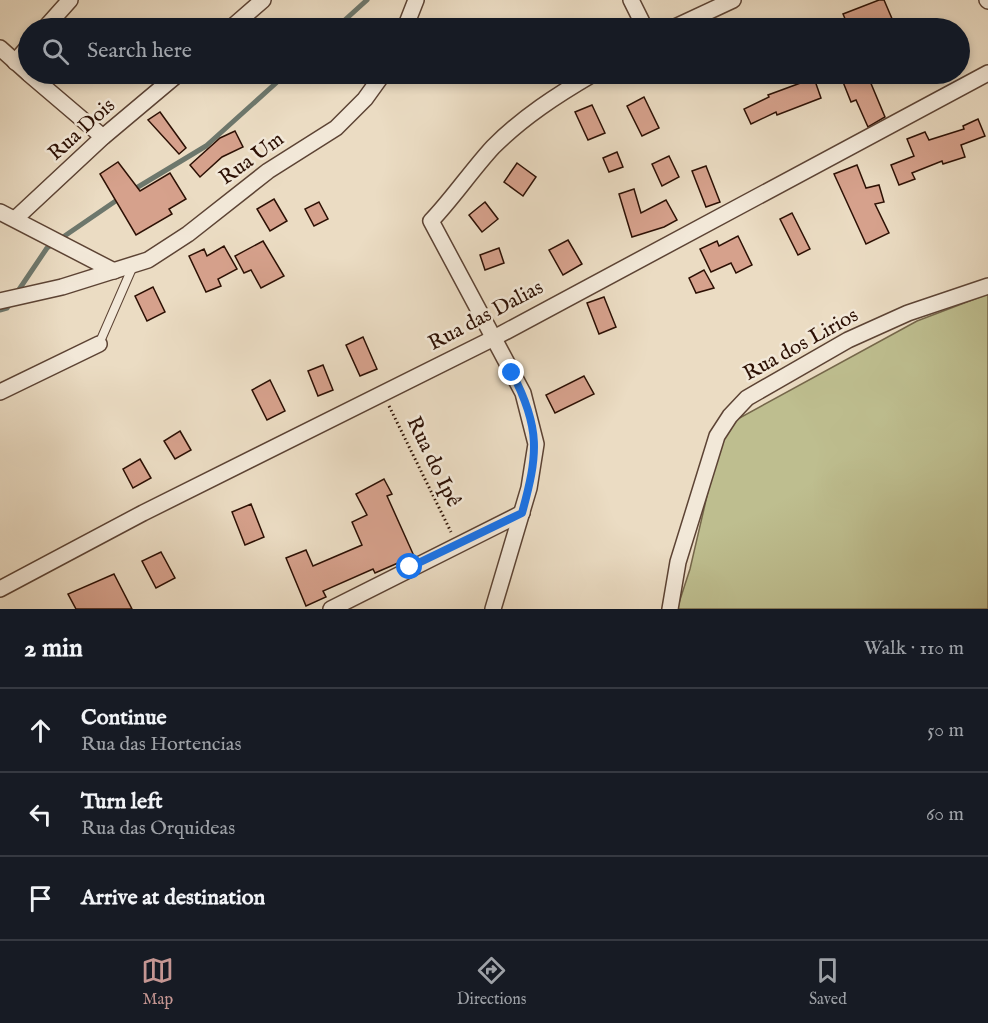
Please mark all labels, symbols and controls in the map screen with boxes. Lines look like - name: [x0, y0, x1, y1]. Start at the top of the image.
- search box: [18, 18, 970, 84]
- icon: search: [39, 35, 72, 68]
- text: Search here: [87, 37, 192, 65]
- street label: Rua Dois: [43, 93, 121, 167]
- street label: Rua Um: [214, 126, 290, 192]
- street label: Rua das Dalias: [424, 274, 548, 358]
- street label: Rua dos Lirios: [739, 302, 863, 388]
- route end: [498, 359, 524, 385]
- street label: Rua do Ipê: [400, 412, 467, 512]
- route start: [396, 553, 422, 579]
- text: 2 min: [24, 632, 83, 665]
- text: Walk · 110 m: [864, 636, 964, 661]
- text: Continue: [81, 704, 167, 732]
- icon: ahead: [24, 714, 57, 747]
- text: 50 m: [927, 718, 964, 743]
- text: Rua das Hortencias: [81, 732, 241, 757]
- text: Turn left: [81, 788, 163, 816]
- icon: left: [24, 798, 57, 831]
- text: 60 m: [926, 802, 964, 827]
- text: Rua das Orquideas: [81, 816, 235, 841]
- icon: arrive: [24, 882, 57, 915]
- text: Arrive at destination: [81, 884, 265, 912]
- tab: Map: [141, 954, 174, 1010]
- tab: Directions: [457, 954, 526, 1010]
- tab: Saved: [809, 954, 847, 1010]

